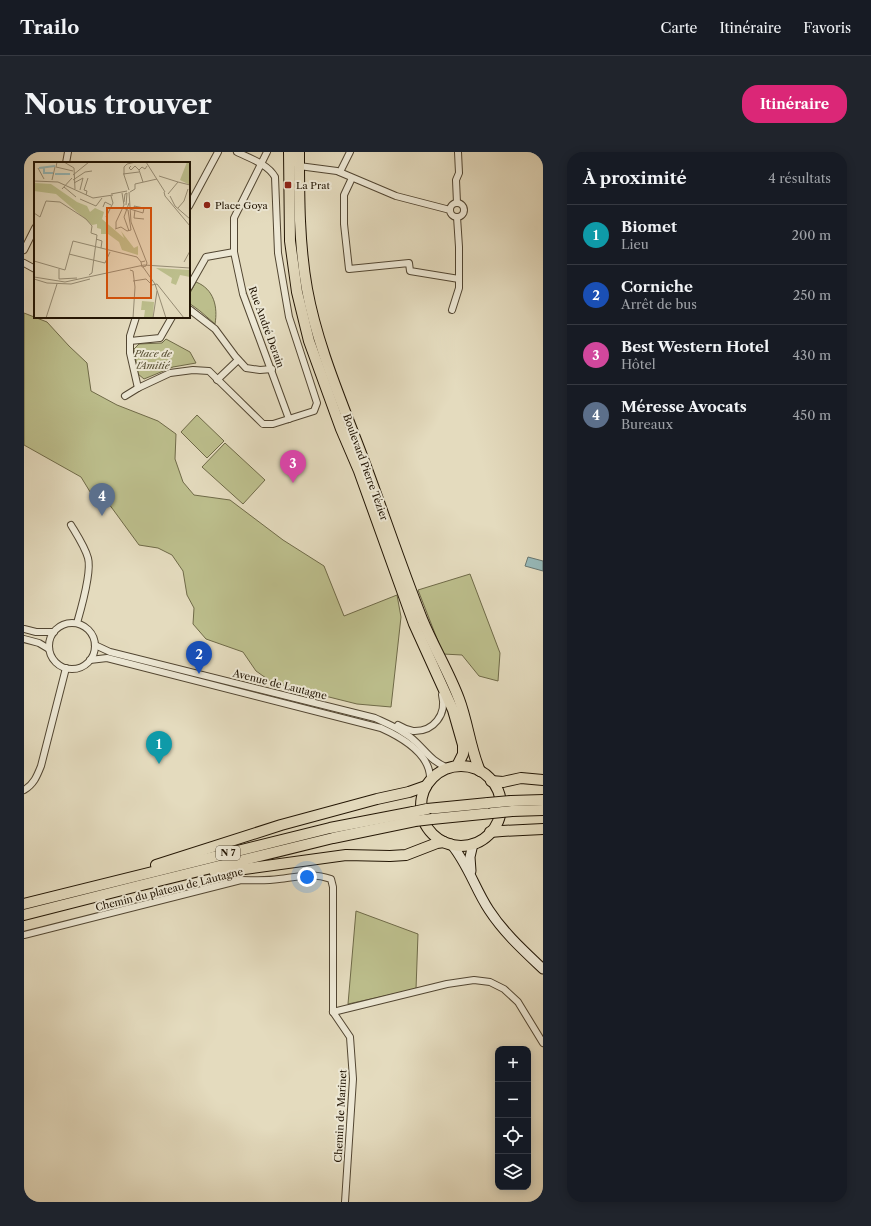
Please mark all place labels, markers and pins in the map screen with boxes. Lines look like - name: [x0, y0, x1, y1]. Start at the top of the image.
- place label: La Prat: [296, 179, 330, 192]
- marker: La Prat: [283, 180, 293, 190]
- place label: Place Goya: [215, 199, 269, 212]
- marker: Place Goya: [202, 200, 212, 210]
- pin: 3: [280, 450, 306, 483]
- pin: 4: [89, 483, 115, 516]
- pin: 2: [186, 641, 212, 674]
- pin: 1: [146, 731, 172, 764]

